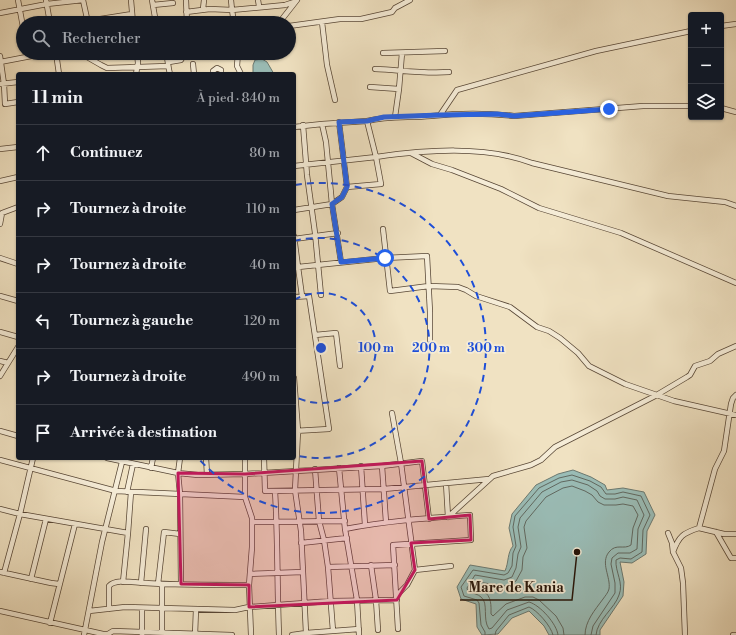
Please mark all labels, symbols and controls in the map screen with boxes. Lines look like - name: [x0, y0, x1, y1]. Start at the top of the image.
- map controls: [688, 12, 724, 120]
- button: +: [688, 12, 724, 48]
- search box: [16, 16, 296, 60]
- icon: search: [30, 27, 52, 49]
- text: Rechercher: [62, 29, 141, 48]
- button: −: [688, 48, 724, 84]
- button: layers: [688, 84, 724, 120]
- text: 11 min: [32, 87, 83, 109]
- text: À pied · 840 m: [197, 90, 280, 106]
- route end: [600, 100, 618, 118]
- icon: ahead: [32, 142, 54, 164]
- text: Continuez: [70, 143, 142, 162]
- text: 80 m: [249, 145, 280, 161]
- icon: right: [32, 198, 54, 220]
- text: Tournez à droite: [70, 199, 186, 218]
- text: 110 m: [246, 201, 280, 217]
- route start: [376, 249, 394, 267]
- icon: right: [32, 254, 54, 276]
- text: Tournez à droite: [70, 255, 186, 274]
- text: 40 m: [250, 257, 280, 273]
- icon: left: [32, 310, 54, 332]
- text: Tournez à gauche: [70, 311, 193, 330]
- text: 120 m: [244, 313, 280, 329]
- centre of rings: [314, 341, 328, 355]
- text: 100 m: [358, 341, 394, 356]
- text: 200 m: [412, 341, 450, 356]
- text: 300 m: [467, 341, 505, 356]
- icon: right: [32, 366, 54, 388]
- text: Tournez à droite: [70, 367, 186, 386]
- text: 490 m: [242, 369, 280, 385]
- icon: arrive: [32, 422, 54, 444]
- text: Arrivée à destination: [70, 423, 217, 442]
- callout: Mare de Kania: [460, 574, 572, 600]
- text: Mare de Kania: [468, 579, 564, 597]

